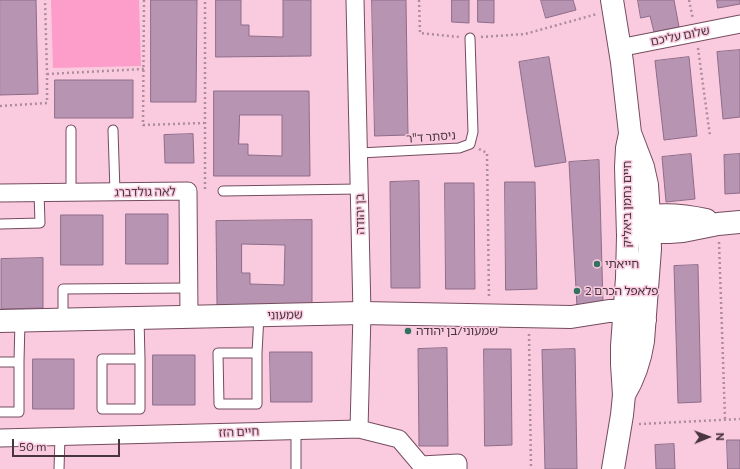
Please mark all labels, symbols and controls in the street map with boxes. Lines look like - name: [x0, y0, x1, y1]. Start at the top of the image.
- street label: שלום עליכם: [649, 23, 711, 49]
- street label: ניסתר ד"ר: [406, 128, 456, 146]
- street label: חיים נחמן ביאליק: [620, 160, 634, 248]
- street label: לאה גולדברג: [114, 184, 176, 200]
- street label: בן יהודה: [352, 193, 368, 235]
- place label: חייאתי: [605, 257, 639, 271]
- marker: חייאתי: [592, 259, 602, 269]
- place label: פלאפל הכרם 2: [585, 284, 659, 298]
- marker: פלאפל הכרם 2: [572, 286, 582, 296]
- street label: שמעוני: [267, 307, 303, 323]
- place label: שמעוני/בן יהודה: [416, 324, 498, 338]
- marker: שמעוני/בן יהודה: [403, 326, 413, 336]
- north arrow: [688, 417, 728, 457]
- street label: חיים הזז: [218, 424, 260, 440]
- scale bar: [14, 431, 122, 457]
- text: N: [714, 433, 727, 441]
- text: 50 m: [19, 439, 47, 453]

